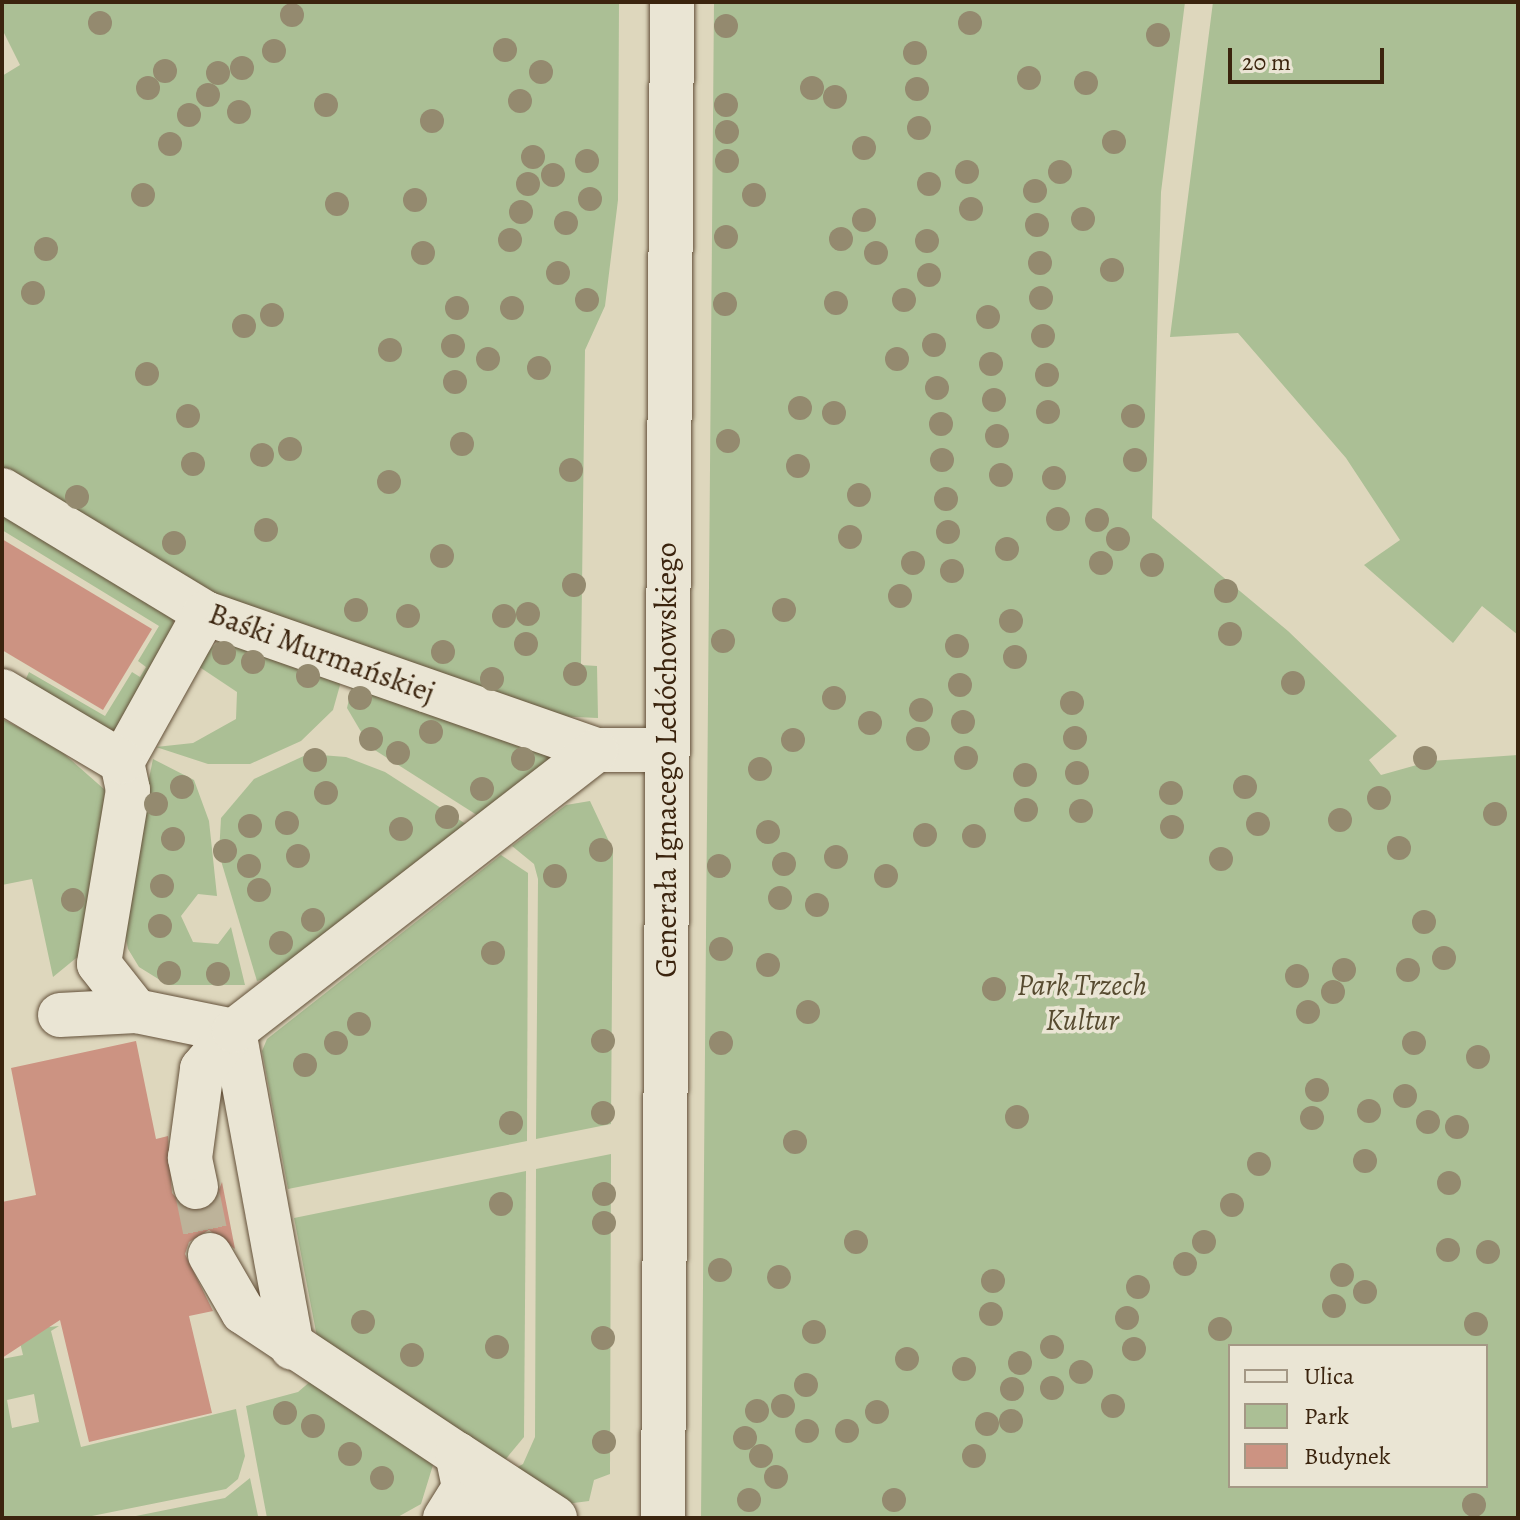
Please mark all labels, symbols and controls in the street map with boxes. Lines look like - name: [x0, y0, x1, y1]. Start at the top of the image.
- scale bar: [1232, 32, 1388, 82]
- text: 20 m: [1242, 46, 1291, 78]
- street label: Generała Ignacego Ledóchowskiego: [648, 542, 684, 978]
- street label: Baśki Murmańskiej: [204, 595, 440, 711]
- park label: Park Trzech Kultur: [1017, 967, 1147, 1038]
- legend: [1228, 1344, 1488, 1488]
- text: Ulica: [1304, 1360, 1354, 1392]
- text: Park: [1304, 1400, 1349, 1432]
- text: Budynek: [1304, 1440, 1391, 1472]

